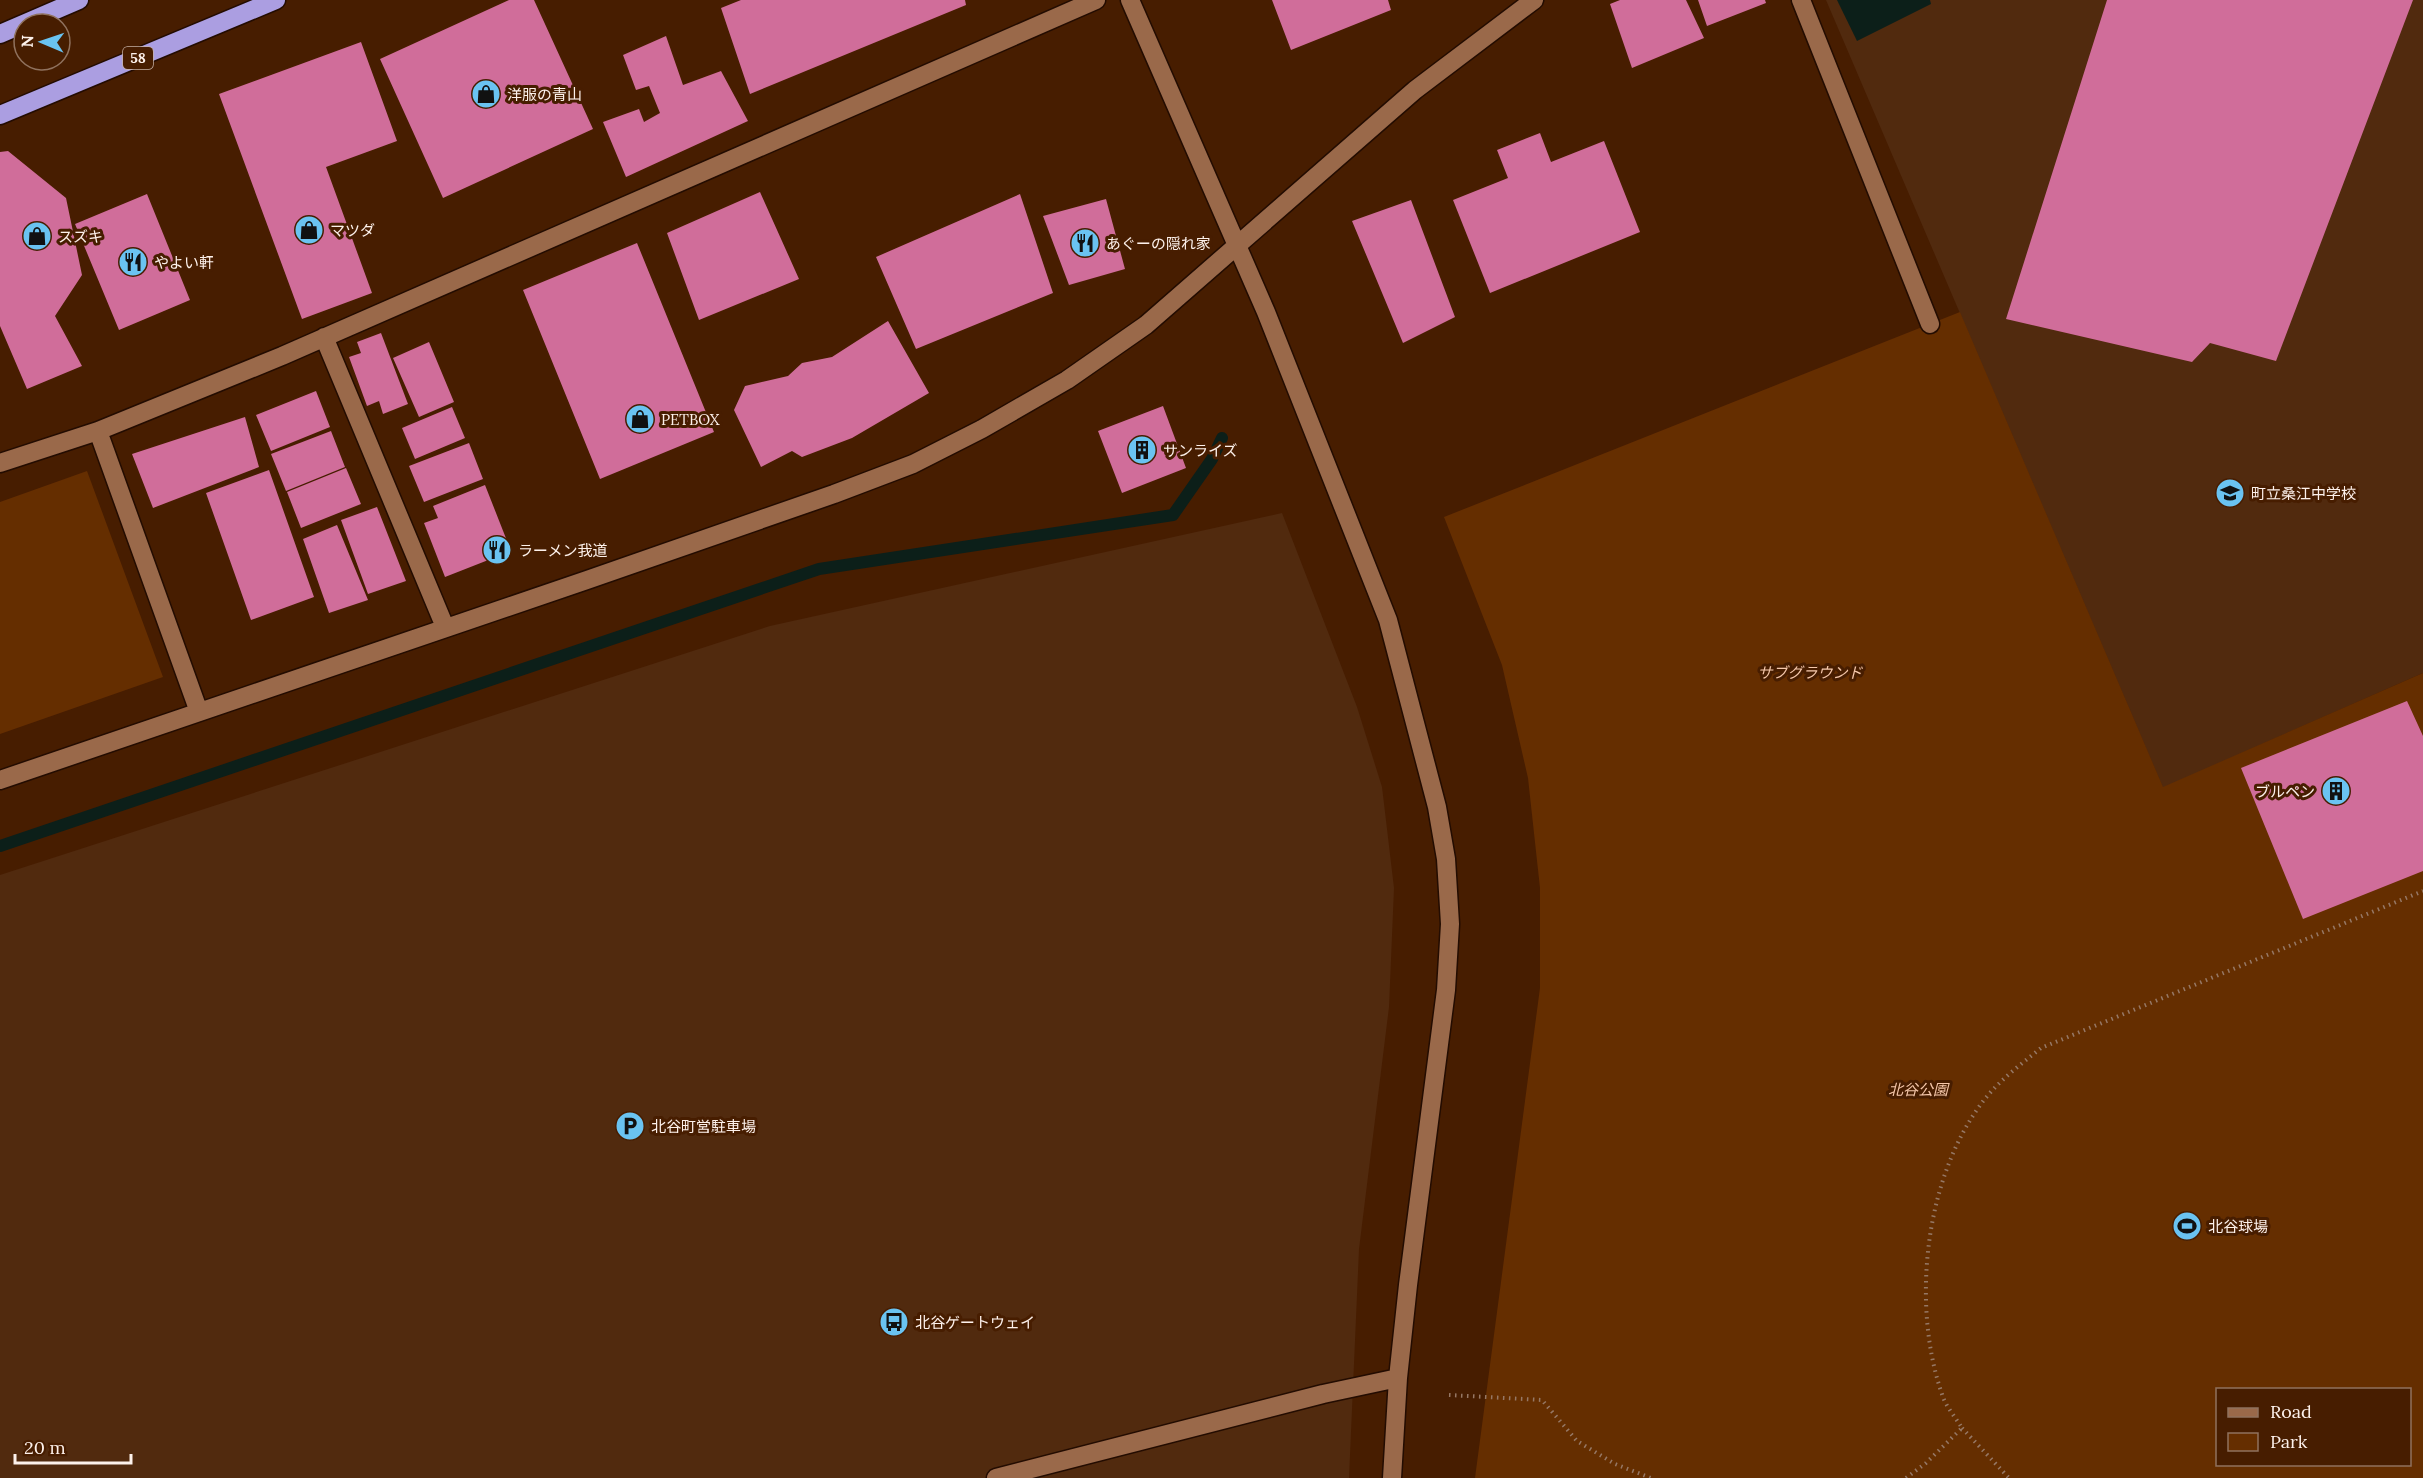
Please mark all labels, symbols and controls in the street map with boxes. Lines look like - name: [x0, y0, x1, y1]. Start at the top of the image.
- north arrow: [12, 12, 72, 72]
- text: N: [17, 35, 37, 48]
- road number: 58: [123, 47, 153, 69]
- shop icon: 洋服の青山: [470, 78, 502, 110]
- place label: 洋服の青山: [507, 85, 582, 104]
- shop icon: マツダ: [293, 214, 325, 246]
- shop icon: スズキ: [21, 220, 53, 252]
- place label: マツダ: [330, 221, 375, 240]
- place label: スズキ: [58, 227, 103, 246]
- restaurant icon: あぐーの隠れ家: [1069, 227, 1101, 259]
- place label: あぐーの隠れ家: [1106, 234, 1211, 253]
- restaurant icon: やよい軒: [117, 246, 149, 278]
- place label: やよい軒: [154, 253, 214, 272]
- shop icon: PETBOX: [624, 403, 656, 435]
- place label: PETBOX: [661, 410, 720, 429]
- building icon: サンライズ: [1126, 434, 1158, 466]
- place label: サンライズ: [1163, 441, 1238, 460]
- school or university icon: 町立桑江中学校: [2214, 477, 2246, 509]
- place label: 町立桑江中学校: [2251, 484, 2356, 503]
- restaurant icon: ラーメン我道: [481, 534, 513, 566]
- place label: ラーメン我道: [518, 541, 607, 560]
- park label: サブグラウンド: [1757, 663, 1863, 682]
- building icon: ブルペン: [2320, 775, 2352, 807]
- place label: ブルペン: [2255, 782, 2315, 801]
- park label: 北谷公園: [1888, 1080, 1950, 1099]
- parking icon: 北谷町営駐車場: [614, 1110, 646, 1142]
- place label: 北谷町営駐車場: [651, 1117, 756, 1136]
- sports icon: 北谷球場: [2171, 1210, 2203, 1242]
- place label: 北谷球場: [2208, 1217, 2268, 1236]
- bus stop icon: 北谷ゲートウェイ: [878, 1306, 910, 1338]
- place label: 北谷ゲートウェイ: [915, 1313, 1035, 1332]
- legend: [2216, 1388, 2411, 1466]
- text: Road: [2270, 1400, 2312, 1423]
- scale bar: [15, 1427, 130, 1465]
- text: Park: [2270, 1430, 2308, 1453]
- text: 20 m: [24, 1436, 66, 1459]

